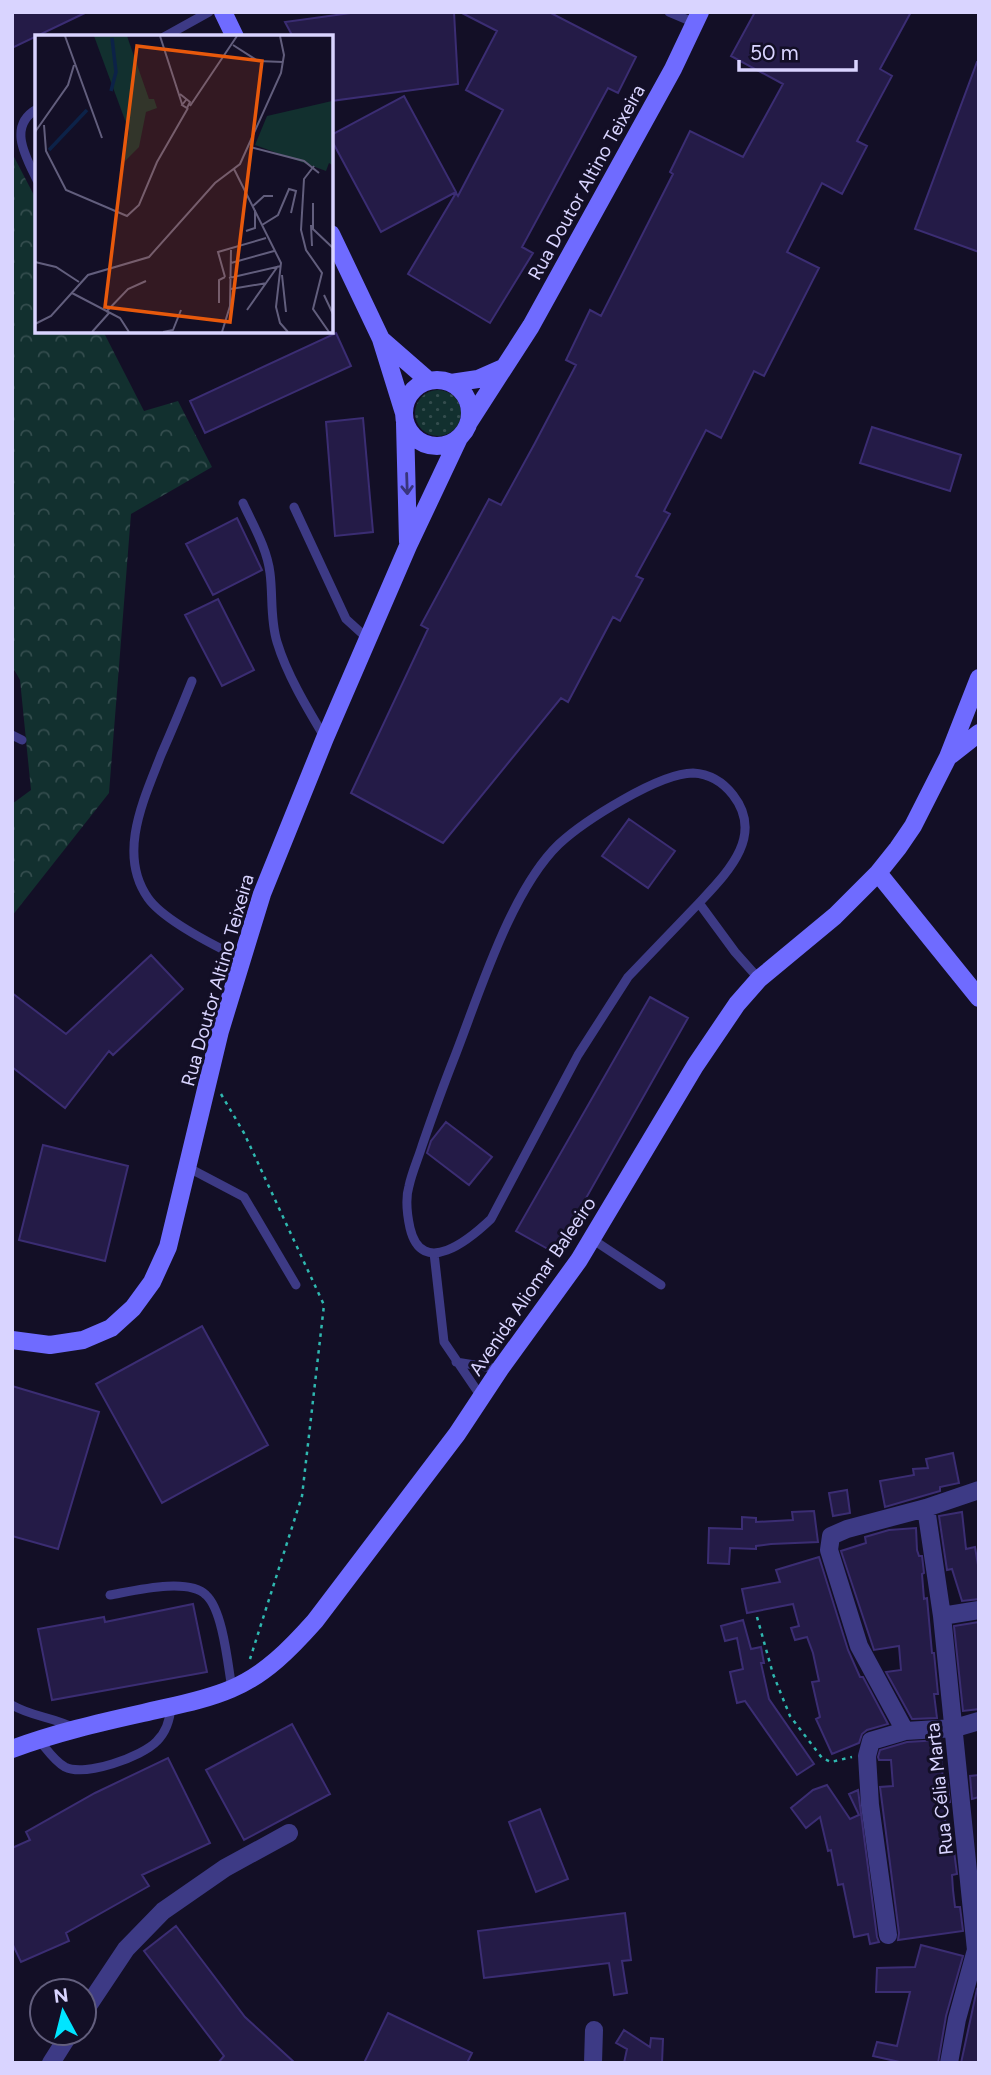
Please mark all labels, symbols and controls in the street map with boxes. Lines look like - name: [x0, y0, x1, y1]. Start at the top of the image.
- scale bar: [739, 28, 856, 72]
- inset map: [35, 35, 332, 332]
- text: 50 m: [750, 40, 799, 65]
- street label: Rua Doutor Altino Teixeira: [523, 81, 650, 284]
- one-way arrow: [400, 472, 413, 495]
- street label: Rua Doutor Altino Teixeira: [176, 871, 259, 1089]
- street label: Avenida Aliomar Baleeiro: [464, 1192, 601, 1380]
- street label: Rua Célia Marta: [921, 1722, 958, 1856]
- north arrow: [28, 1977, 98, 2047]
- text: N: [52, 1983, 70, 2008]

